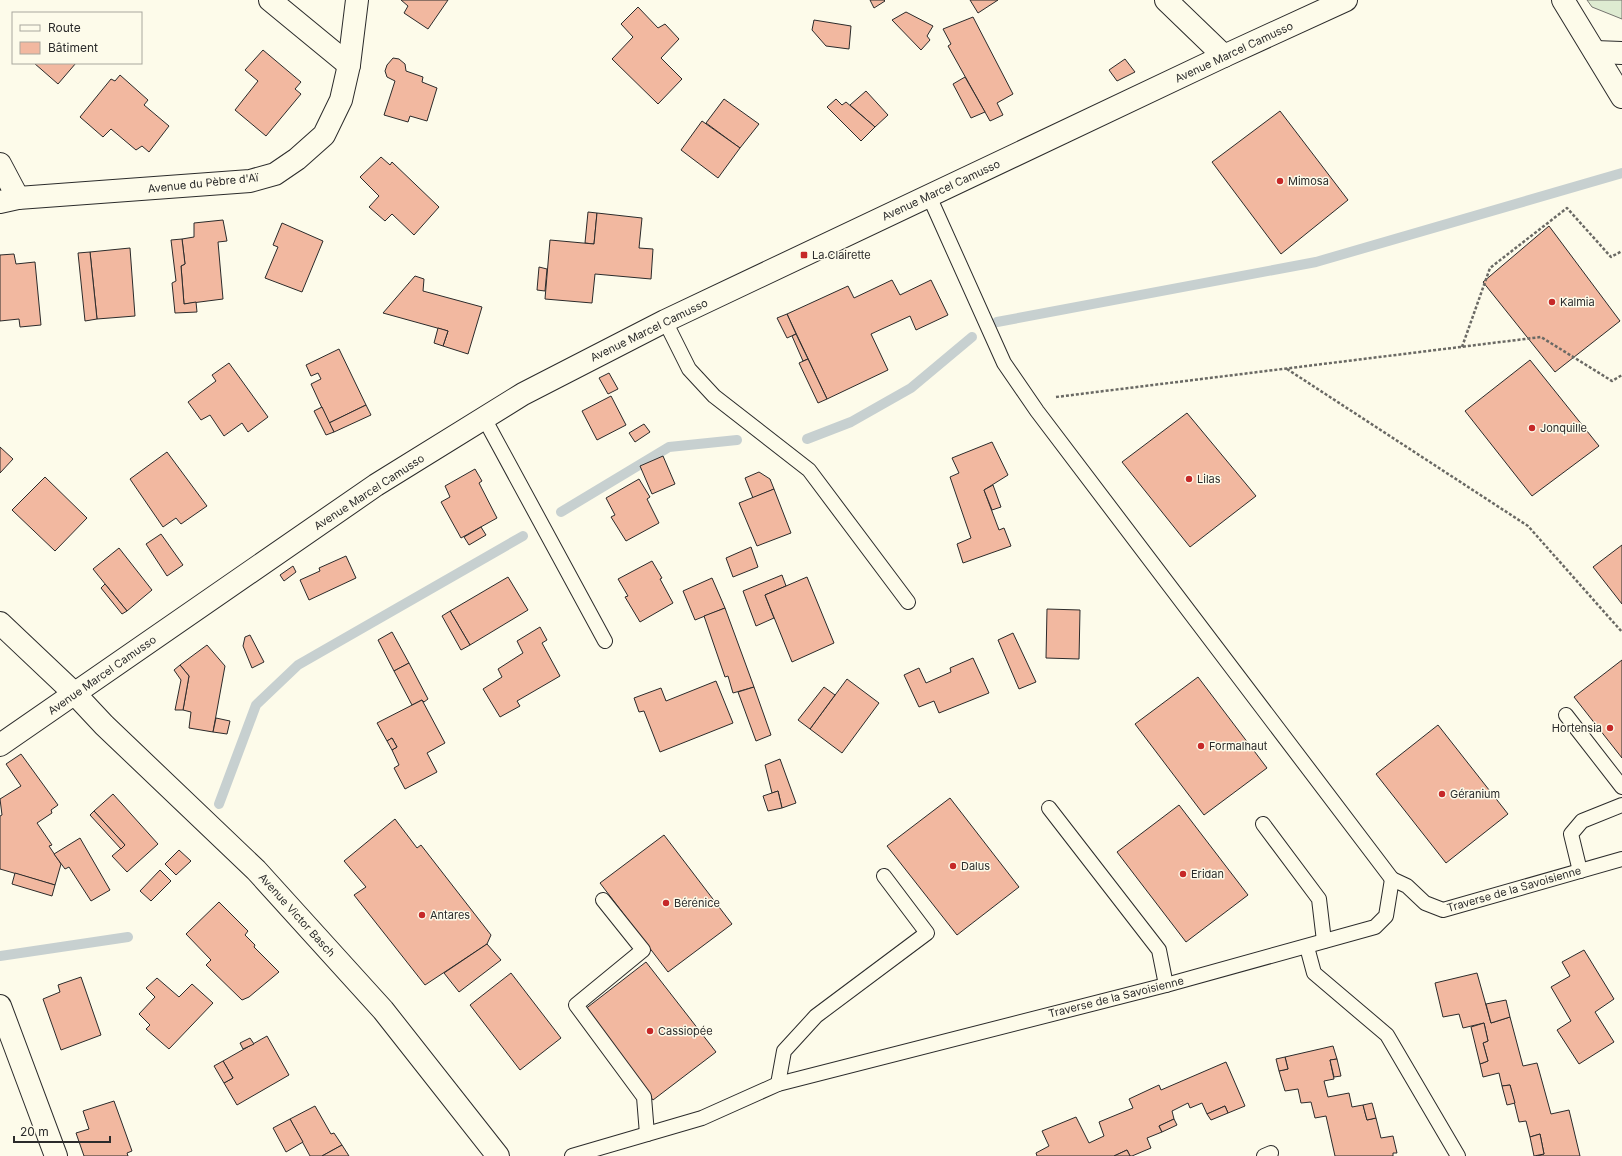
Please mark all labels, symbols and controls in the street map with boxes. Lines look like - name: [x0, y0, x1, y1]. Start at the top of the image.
- legend: [12, 12, 142, 64]
- street label: Avenue Marcel Camusso: [1173, 18, 1296, 86]
- text: Route: [48, 20, 81, 35]
- text: Bâtiment: [48, 40, 98, 55]
- street label: Avenue Marcel Camusso: [880, 156, 1003, 224]
- street label: Avenue du Pèbre d'Aï: [147, 170, 260, 196]
- place label: Mimosa: [1288, 174, 1329, 188]
- marker: Mimosa: [1275, 176, 1285, 186]
- place label: La Clairette: [812, 248, 871, 262]
- marker: La Clairette: [799, 250, 809, 260]
- street label: Avenue Marcel Camusso: [588, 295, 710, 365]
- place label: Kalmia: [1560, 295, 1595, 309]
- marker: Kalmia: [1547, 297, 1557, 307]
- place label: Jonquille: [1540, 421, 1587, 435]
- marker: Jonquille: [1527, 423, 1537, 433]
- street label: Avenue Marcel Camusso: [311, 451, 427, 533]
- place label: Lilas: [1197, 472, 1221, 486]
- marker: Lilas: [1184, 474, 1194, 484]
- street label: Avenue Marcel Camusso: [45, 632, 159, 718]
- place label: Hortensia: [1552, 721, 1602, 735]
- marker: Hortensia: [1605, 723, 1615, 733]
- place label: Formalhaut: [1209, 739, 1268, 753]
- marker: Formalhaut: [1196, 741, 1206, 751]
- place label: Géranium: [1450, 787, 1500, 801]
- marker: Géranium: [1437, 789, 1447, 799]
- place label: Dalus: [961, 859, 990, 873]
- marker: Dalus: [948, 861, 958, 871]
- street label: Traverse de la Savoisienne: [1445, 863, 1583, 915]
- place label: Eridan: [1191, 867, 1224, 881]
- marker: Eridan: [1178, 869, 1188, 879]
- street label: Avenue Victor Basch: [256, 870, 338, 960]
- place label: Bérénice: [674, 896, 720, 910]
- marker: Bérénice: [661, 898, 671, 908]
- place label: Antares: [430, 908, 470, 922]
- marker: Antares: [417, 910, 427, 920]
- street label: Traverse de la Savoisienne: [1047, 973, 1185, 1021]
- place label: Cassiopée: [658, 1024, 713, 1038]
- marker: Cassiopée: [645, 1026, 655, 1036]
- scale bar: [14, 1118, 110, 1144]
- text: 20 m: [20, 1124, 49, 1139]

